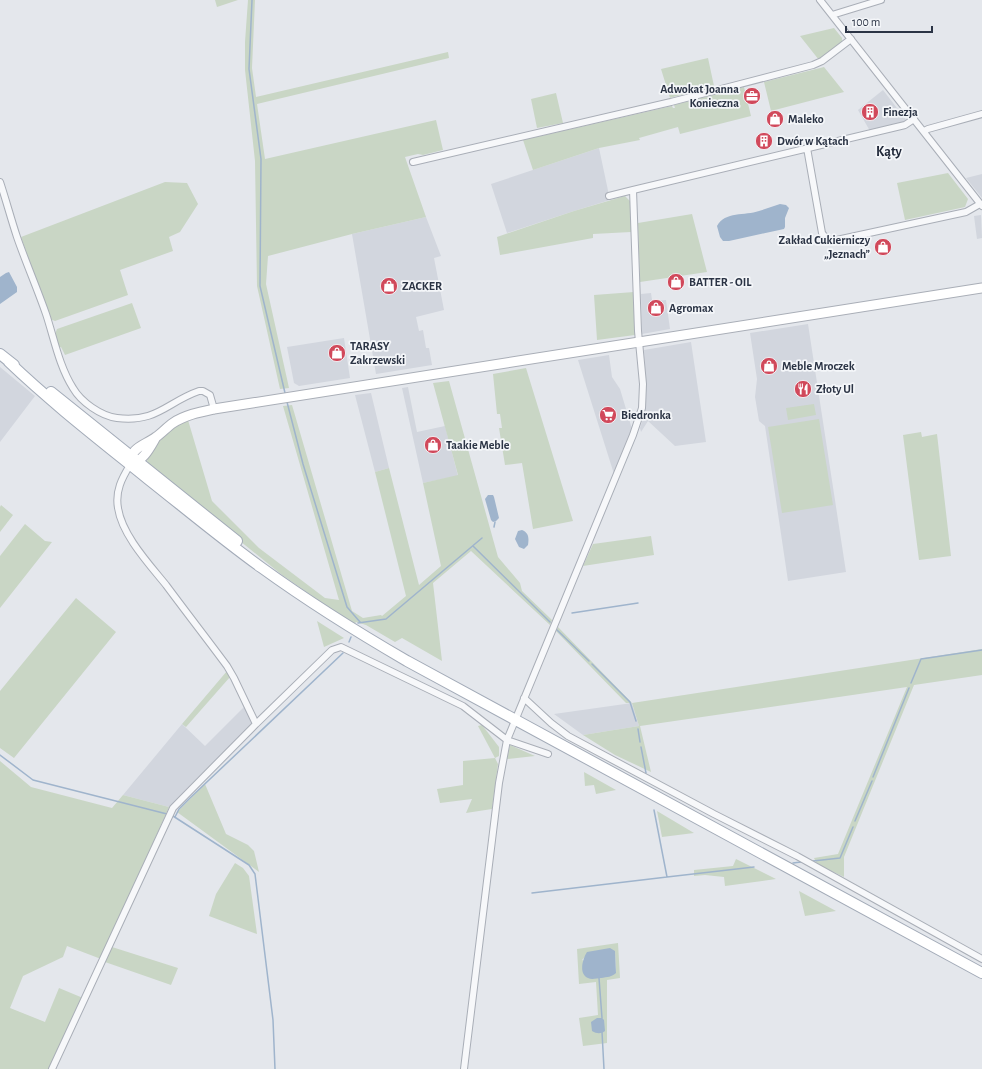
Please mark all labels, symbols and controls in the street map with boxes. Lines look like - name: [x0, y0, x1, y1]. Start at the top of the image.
- scale bar: [846, 8, 932, 34]
- text: 100 m: [852, 16, 880, 28]
- place label: Adwokat Joanna Konieczna: [660, 83, 739, 109]
- office icon: Adwokat Joanna Konieczna: [742, 86, 762, 106]
- building icon: Finezja: [860, 102, 880, 122]
- place label: Finezja: [883, 106, 918, 119]
- shop icon: Maleko: [765, 109, 785, 129]
- place label: Maleko: [788, 113, 824, 125]
- building icon: Dwór w Kątach: [754, 131, 774, 151]
- place label: Dwór w Kątach: [777, 135, 849, 147]
- district label: Kąty: [876, 145, 903, 159]
- place label: Zakład Cukierniczy „Jeznach”: [779, 234, 871, 260]
- shop icon: Zakład Cukierniczy „Jeznach”: [873, 237, 893, 257]
- shop icon: BATTER - OIL: [666, 272, 686, 292]
- shop icon: ZACKER: [379, 276, 399, 296]
- place label: BATTER - OIL: [689, 276, 752, 288]
- place label: ZACKER: [402, 280, 442, 292]
- shop icon: Agromax: [646, 298, 666, 318]
- place label: Agromax: [669, 302, 714, 314]
- place label: TARASY Zakrzewski: [350, 340, 405, 366]
- shop icon: TARASY Zakrzewski: [327, 343, 347, 363]
- shop icon: Meble Mroczek: [759, 356, 779, 376]
- place label: Meble Mroczek: [782, 360, 855, 372]
- restaurant icon: Złoty Ul: [793, 379, 813, 399]
- place label: Złoty Ul: [816, 383, 854, 396]
- supermarket icon: Biedronka: [598, 405, 618, 425]
- place label: Biedronka: [621, 409, 671, 421]
- shop icon: Taakie Meble: [423, 435, 443, 455]
- place label: Taakie Meble: [446, 439, 510, 451]

